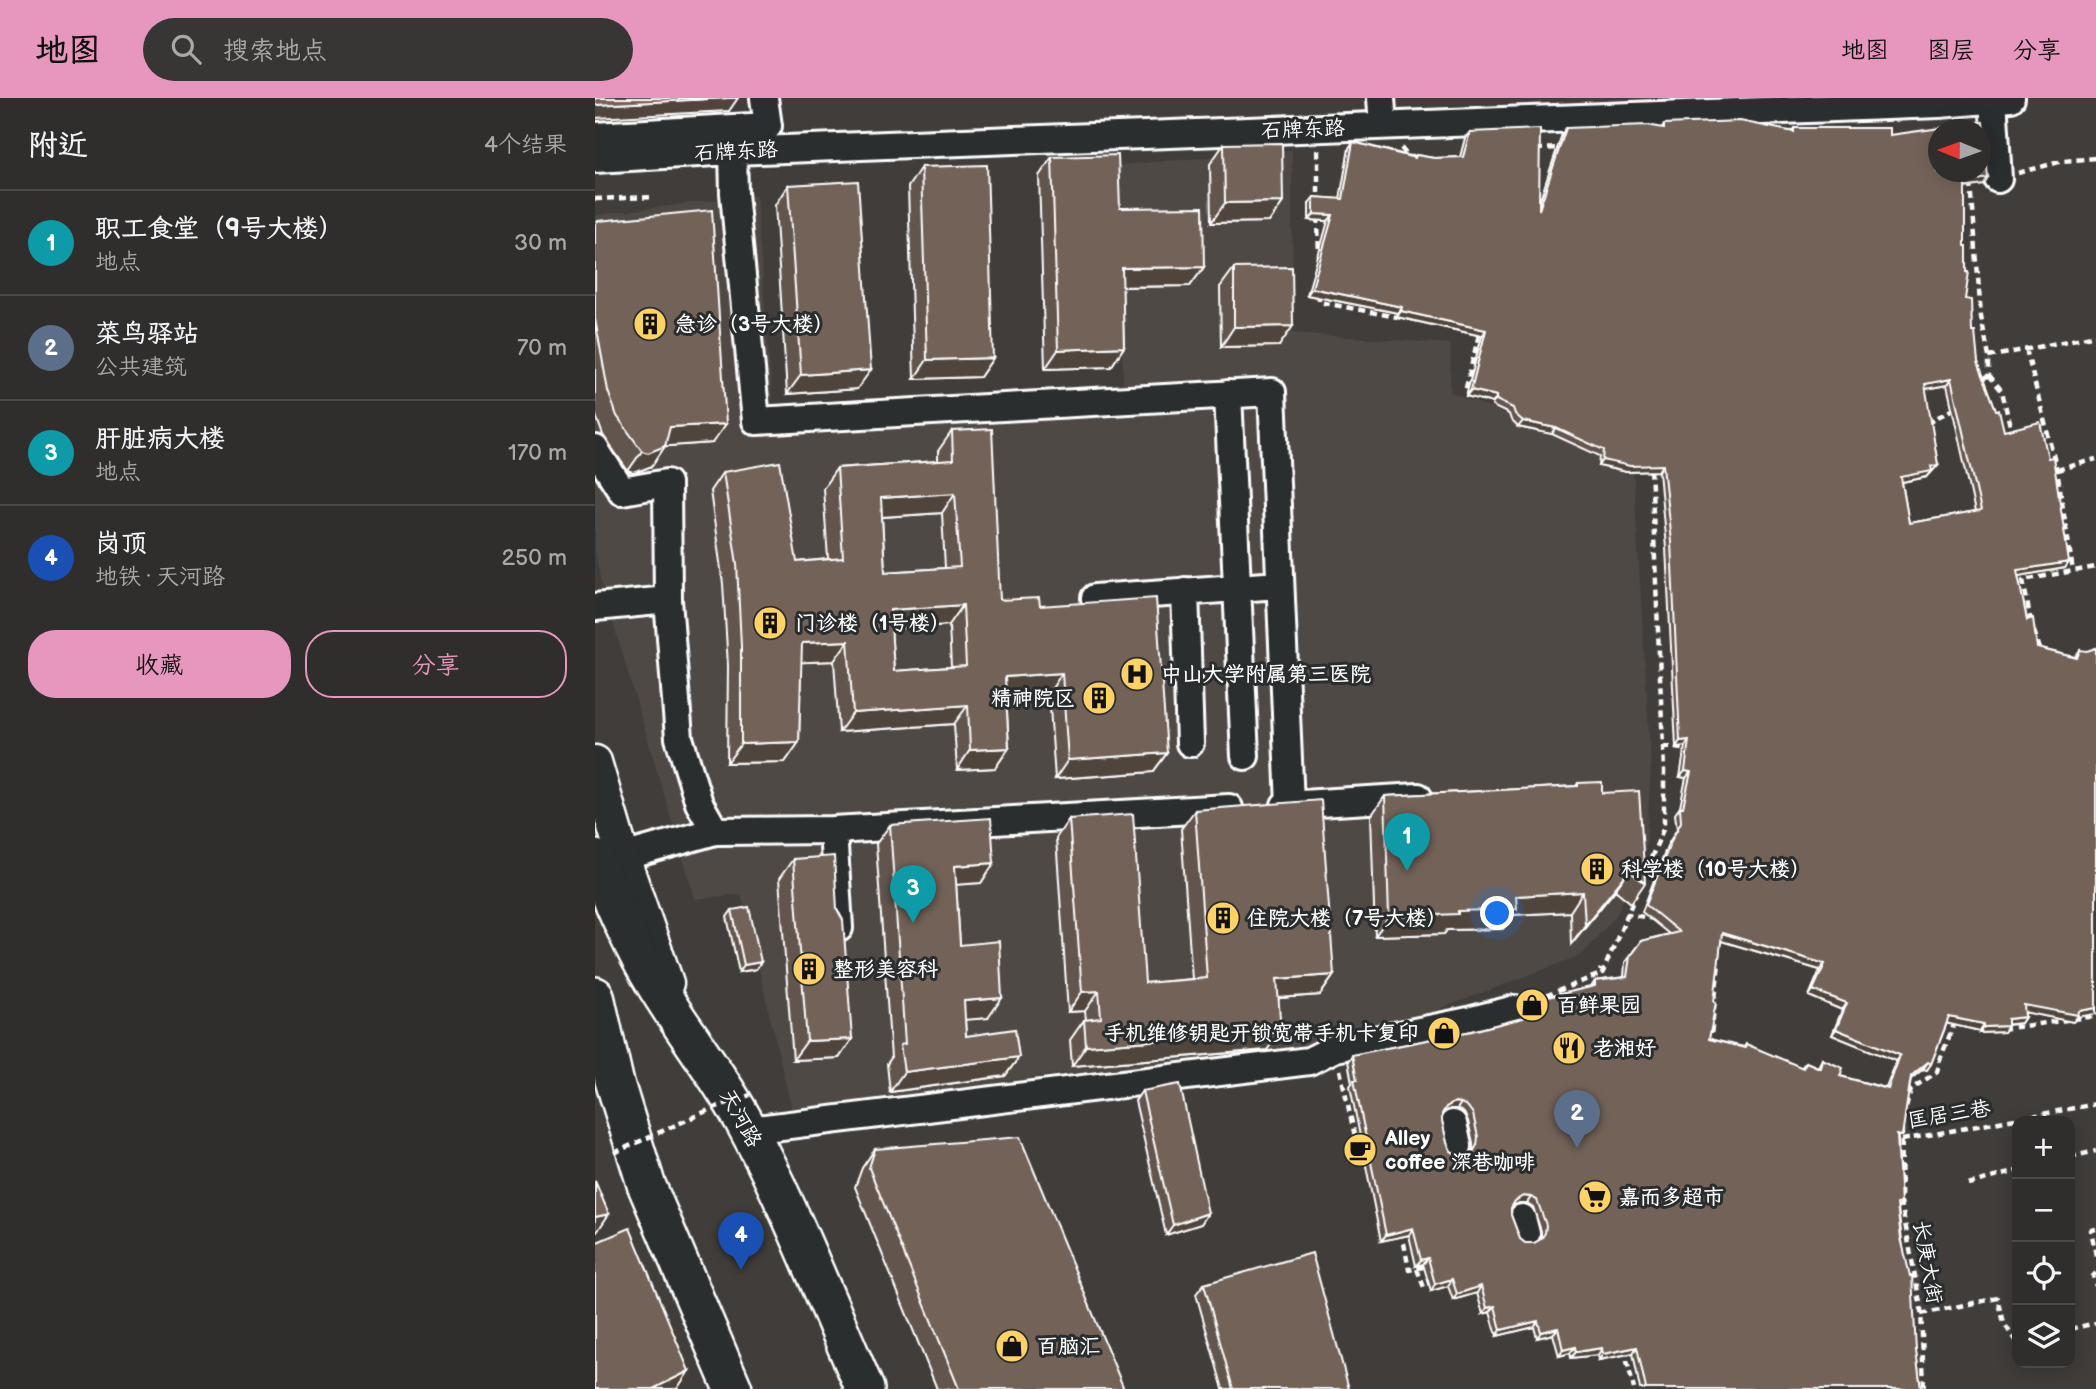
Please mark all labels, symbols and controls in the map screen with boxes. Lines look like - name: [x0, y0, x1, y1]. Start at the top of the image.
- search box: [143, 18, 633, 81]
- icon: search: [167, 30, 205, 68]
- text: 地图: [35, 31, 101, 71]
- text: 搜索地点: [223, 36, 327, 67]
- text: 地图: [1841, 36, 1889, 65]
- text: 图层: [1927, 36, 1975, 65]
- text: 分享: [2013, 36, 2061, 65]
- street label: 石牌东路: [1261, 116, 1345, 143]
- north arrow: [1928, 119, 1991, 182]
- text: 附近: [28, 128, 88, 164]
- text: 4个结果: [484, 131, 567, 159]
- street label: 石牌东路: [693, 137, 779, 166]
- text: 职工食堂（9号大楼）: [95, 214, 344, 245]
- text: 1: [46, 229, 56, 257]
- text: 30 m: [514, 229, 567, 257]
- text: 地点: [95, 248, 141, 276]
- building icon: 急诊（3号大楼）: [631, 305, 669, 343]
- place label: 急诊（3号大楼）: [675, 312, 834, 337]
- text: 菜鸟驿站: [95, 319, 199, 350]
- text: 2: [44, 334, 58, 362]
- text: 70 m: [517, 334, 567, 362]
- text: 公共建筑: [95, 353, 187, 381]
- text: 肝脏病大楼: [95, 424, 225, 455]
- text: 3: [44, 439, 58, 467]
- text: 170 m: [508, 439, 567, 467]
- text: 地点: [95, 458, 141, 486]
- text: 岗顶: [95, 529, 147, 560]
- text: 4: [44, 544, 58, 572]
- text: 250 m: [501, 544, 567, 572]
- text: 地铁 · 天河路: [95, 563, 225, 591]
- building icon: 门诊楼（1号楼）: [751, 604, 789, 642]
- place label: 门诊楼（1号楼）: [795, 611, 951, 636]
- button: 收藏: [28, 630, 291, 698]
- button: 分享: [305, 630, 567, 698]
- hospital icon: 中山大学附属第三医院: [1118, 655, 1156, 693]
- place label: 中山大学附属第三医院: [1161, 662, 1371, 687]
- building icon: 精神院区: [1080, 679, 1118, 717]
- place label: 精神院区: [991, 686, 1075, 711]
- pin: 1: [1384, 813, 1430, 871]
- building icon: 科学楼（10号大楼）: [1578, 850, 1616, 888]
- place label: 科学楼（10号大楼）: [1621, 857, 1811, 882]
- pin: 3: [890, 865, 936, 923]
- your location: [1480, 896, 1514, 930]
- building icon: 住院大楼（7号大楼）: [1204, 899, 1242, 937]
- place label: 住院大楼（7号大楼）: [1247, 906, 1448, 931]
- building icon: 整形美容科: [790, 950, 828, 988]
- place label: 整形美容科: [833, 957, 939, 982]
- shop icon: 百鲜果园: [1513, 986, 1551, 1024]
- place label: 百鲜果园: [1557, 993, 1641, 1018]
- shop icon: 手机维修钥匙开锁宽带手机卡复印: [1425, 1014, 1463, 1052]
- place label: 手机维修钥匙开锁宽带手机卡复印: [1104, 1021, 1419, 1046]
- restaurant icon: 老湘好: [1550, 1029, 1588, 1067]
- place label: 老湘好: [1593, 1036, 1656, 1061]
- street label: 天河路: [714, 1085, 767, 1152]
- pin: 2: [1554, 1090, 1600, 1148]
- street label: 匡居三巷: [1906, 1096, 1993, 1133]
- map controls: [2012, 1116, 2075, 1368]
- button: +: [2012, 1116, 2075, 1179]
- place label: Alley coffee 深巷咖啡: [1384, 1126, 1535, 1175]
- cafe icon: Alley coffee 深巷咖啡: [1341, 1131, 1379, 1169]
- supermarket icon: 嘉而多超市: [1576, 1178, 1614, 1216]
- button: −: [2012, 1179, 2075, 1242]
- place label: 嘉而多超市: [1619, 1185, 1724, 1210]
- pin: 4: [718, 1212, 764, 1270]
- street label: 长庚大街: [1908, 1219, 1947, 1306]
- button: locate: [2012, 1242, 2075, 1305]
- button: layers: [2012, 1305, 2075, 1368]
- shop icon: 百脑汇: [993, 1327, 1031, 1365]
- place label: 百脑汇: [1037, 1334, 1100, 1359]

